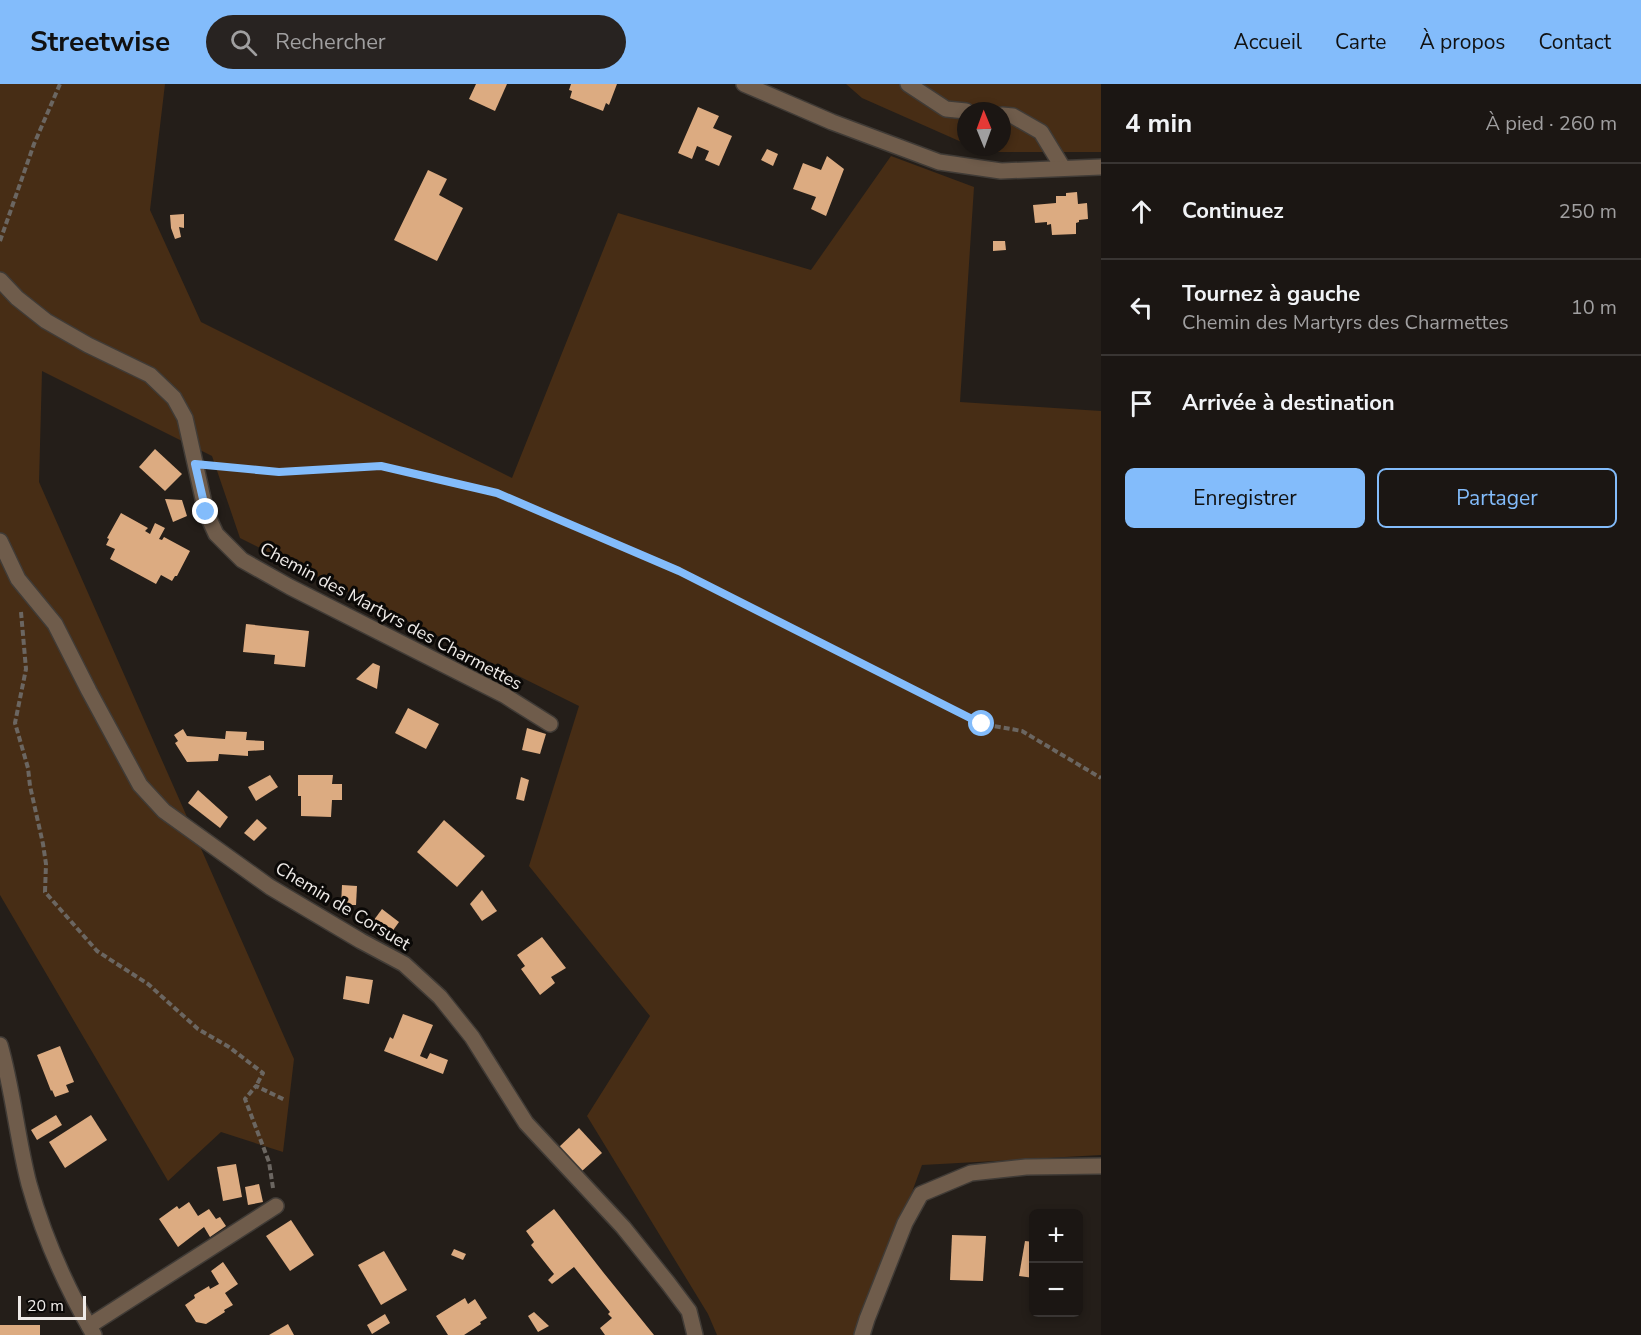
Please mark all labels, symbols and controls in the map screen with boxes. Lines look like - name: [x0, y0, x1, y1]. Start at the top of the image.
- search box: [206, 15, 626, 69]
- text: Streetwise: [30, 23, 170, 61]
- icon: search: [227, 26, 260, 59]
- text: Rechercher: [275, 27, 386, 57]
- text: Accueil: [1233, 28, 1302, 56]
- text: Carte: [1335, 28, 1386, 56]
- text: À propos: [1419, 28, 1505, 56]
- text: Contact: [1538, 28, 1611, 56]
- north arrow: [957, 102, 1011, 156]
- text: 4 min: [1125, 106, 1192, 141]
- text: À pied · 260 m: [1486, 110, 1617, 137]
- icon: ahead: [1125, 195, 1158, 228]
- text: Continuez: [1182, 196, 1284, 226]
- text: 250 m: [1559, 198, 1617, 225]
- text: Tournez à gauche: [1182, 279, 1360, 309]
- icon: left: [1125, 291, 1158, 324]
- text: 10 m: [1571, 294, 1617, 321]
- text: Chemin des Martyrs des Charmettes: [1182, 309, 1509, 336]
- icon: arrive: [1125, 387, 1158, 420]
- text: Arrivée à destination: [1182, 388, 1395, 418]
- button: Enregistrer: [1125, 468, 1365, 528]
- button: Partager: [1377, 468, 1617, 528]
- route end: [192, 498, 218, 524]
- street label: Chemin des Martyrs des Charmettes: [256, 536, 526, 696]
- route start: [968, 710, 994, 736]
- street label: Chemin de Corsuet: [271, 856, 416, 956]
- map controls: [1029, 1209, 1083, 1317]
- button: +: [1029, 1209, 1083, 1263]
- button: −: [1029, 1263, 1083, 1317]
- scale bar: [18, 1293, 86, 1320]
- text: 20 m: [27, 1295, 64, 1317]

